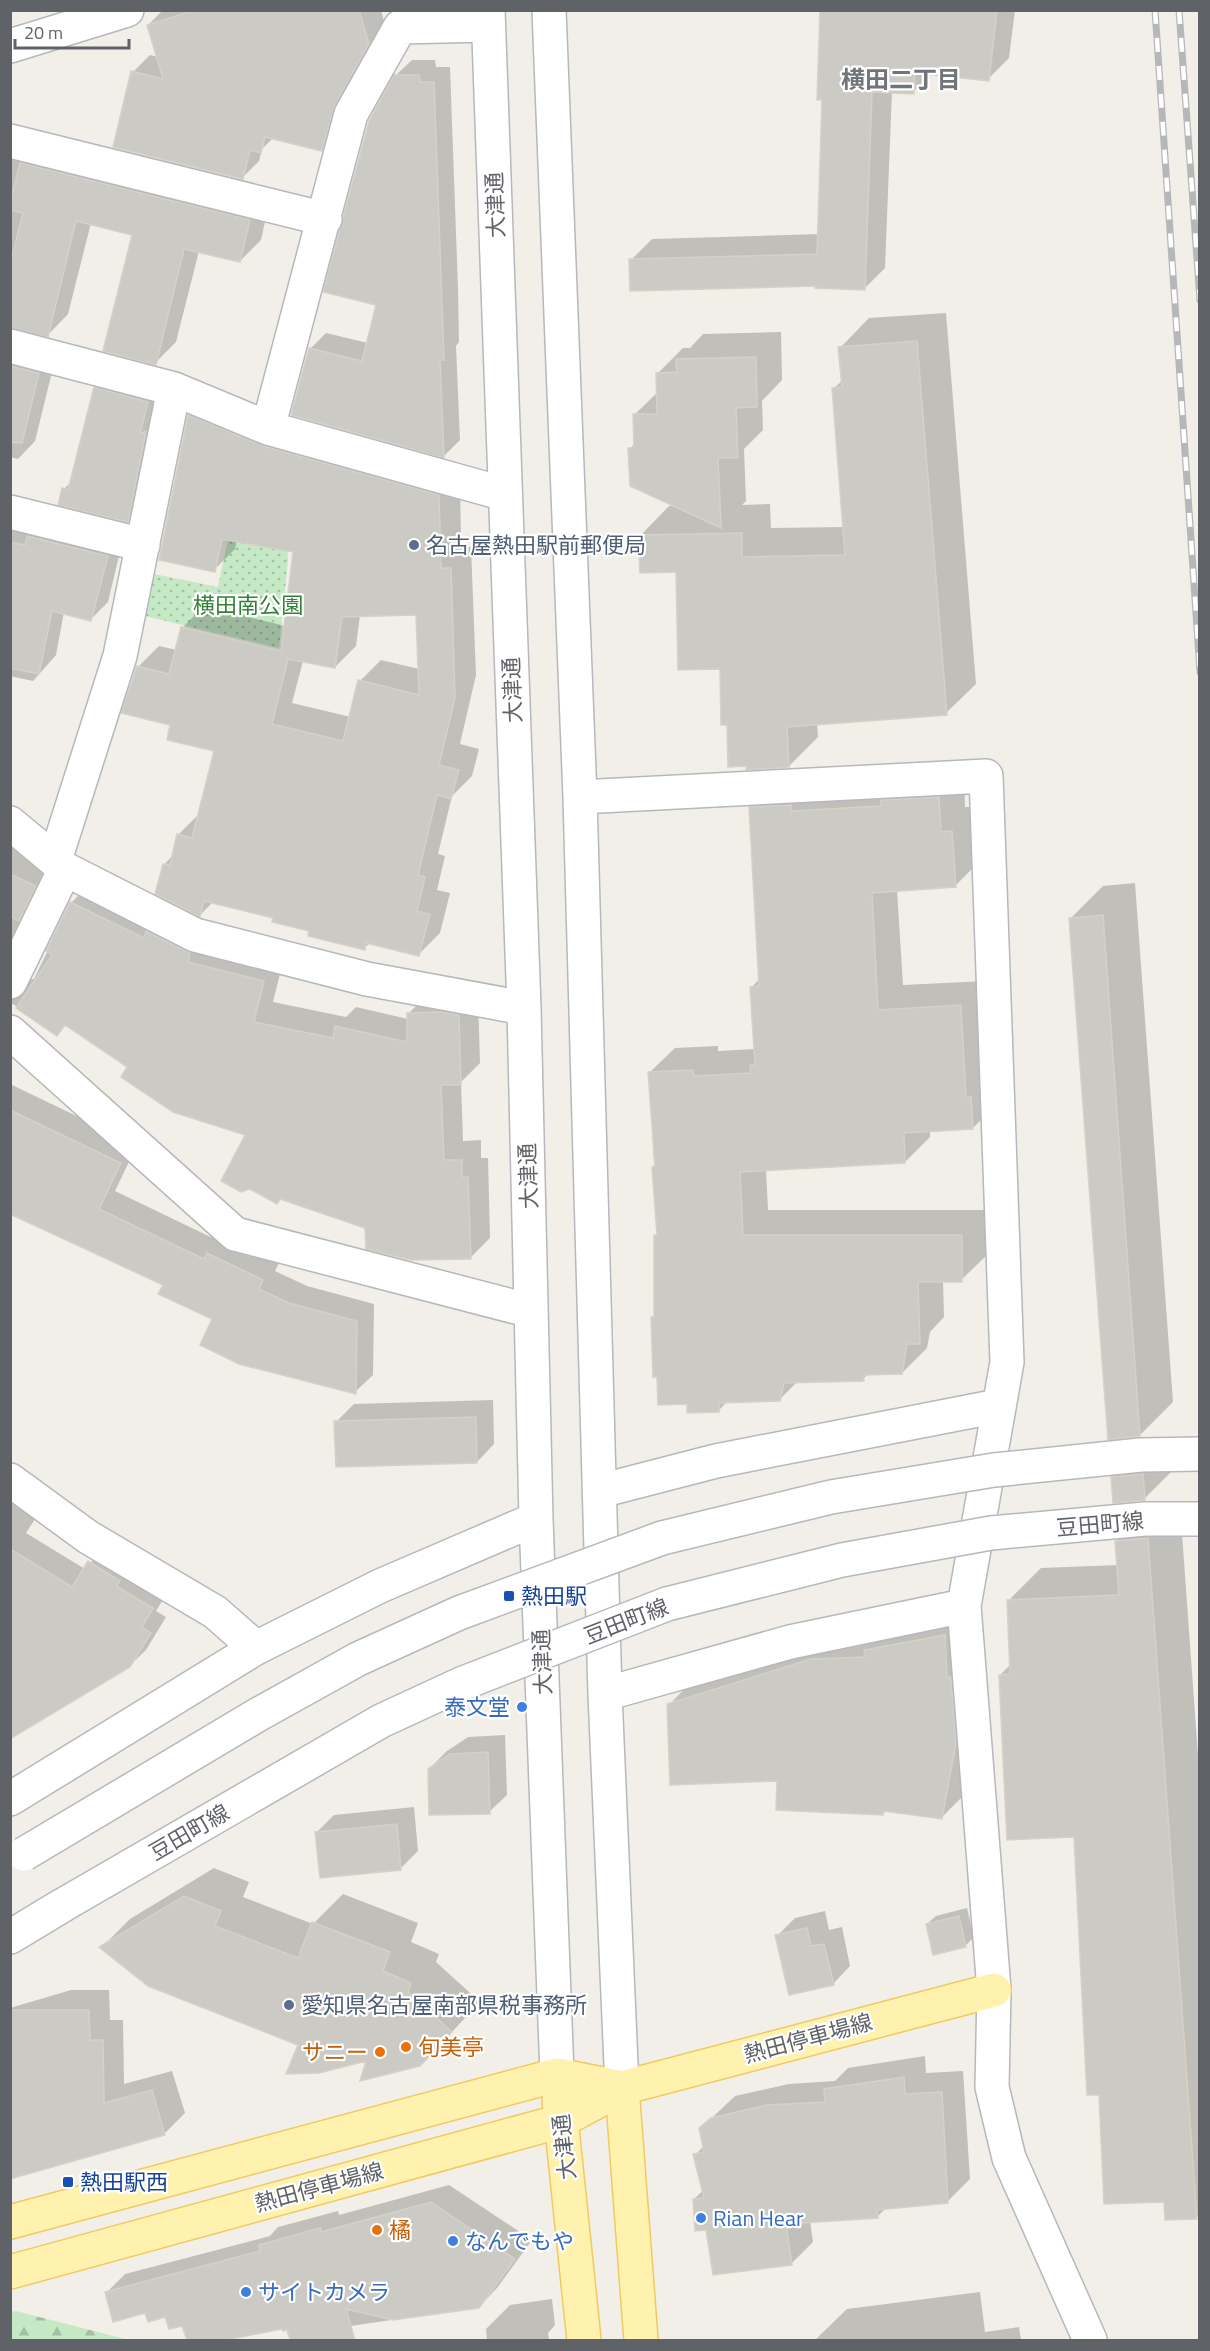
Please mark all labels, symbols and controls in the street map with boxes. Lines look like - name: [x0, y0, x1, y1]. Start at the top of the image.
- scale bar: [15, 12, 129, 50]
- text: 20 m: [24, 19, 63, 46]
- district label: 横田二丁目: [841, 61, 961, 97]
- street label: 大津通: [477, 171, 513, 239]
- place label: 名古屋熱田駅前郵便局: [426, 528, 646, 562]
- marker: 名古屋熱田駅前郵便局: [407, 538, 421, 552]
- park label: 横田南公園: [193, 588, 303, 622]
- street label: 大津通: [494, 656, 530, 724]
- street label: 大津通: [510, 1142, 546, 1210]
- street label: 豆田町線: [1055, 1503, 1145, 1545]
- place label: 熱田駅: [521, 1579, 587, 1613]
- marker: 熱田駅: [502, 1589, 516, 1603]
- street label: 豆田町線: [579, 1589, 673, 1653]
- street label: 大津通: [524, 1628, 560, 1696]
- place label: 泰文堂: [444, 1690, 510, 1724]
- marker: 泰文堂: [515, 1700, 529, 1714]
- street label: 豆田町線: [142, 1795, 236, 1869]
- place label: 愛知県名古屋南部県税事務所: [301, 1988, 587, 2022]
- marker: 愛知県名古屋南部県税事務所: [282, 1998, 296, 2012]
- street label: 熱田停車場線: [740, 2004, 876, 2072]
- place label: 旬美亭: [418, 2030, 484, 2064]
- place label: サニー: [302, 2035, 368, 2069]
- marker: 旬美亭: [399, 2040, 413, 2054]
- marker: サニー: [373, 2045, 387, 2059]
- street label: 大津通: [544, 2112, 584, 2182]
- street label: 熱田停車場線: [251, 2153, 387, 2221]
- place label: 熱田駅西: [80, 2165, 168, 2199]
- marker: 熱田駅西: [61, 2175, 75, 2189]
- place label: Rian Hear: [713, 2201, 804, 2235]
- marker: Rian Hear: [694, 2211, 708, 2225]
- place label: 橘: [389, 2213, 411, 2247]
- marker: 橘: [370, 2223, 384, 2237]
- place label: なんでもや: [465, 2224, 574, 2258]
- marker: なんでもや: [446, 2234, 460, 2248]
- place label: サイトカメラ: [258, 2275, 390, 2309]
- marker: サイトカメラ: [239, 2285, 253, 2299]

